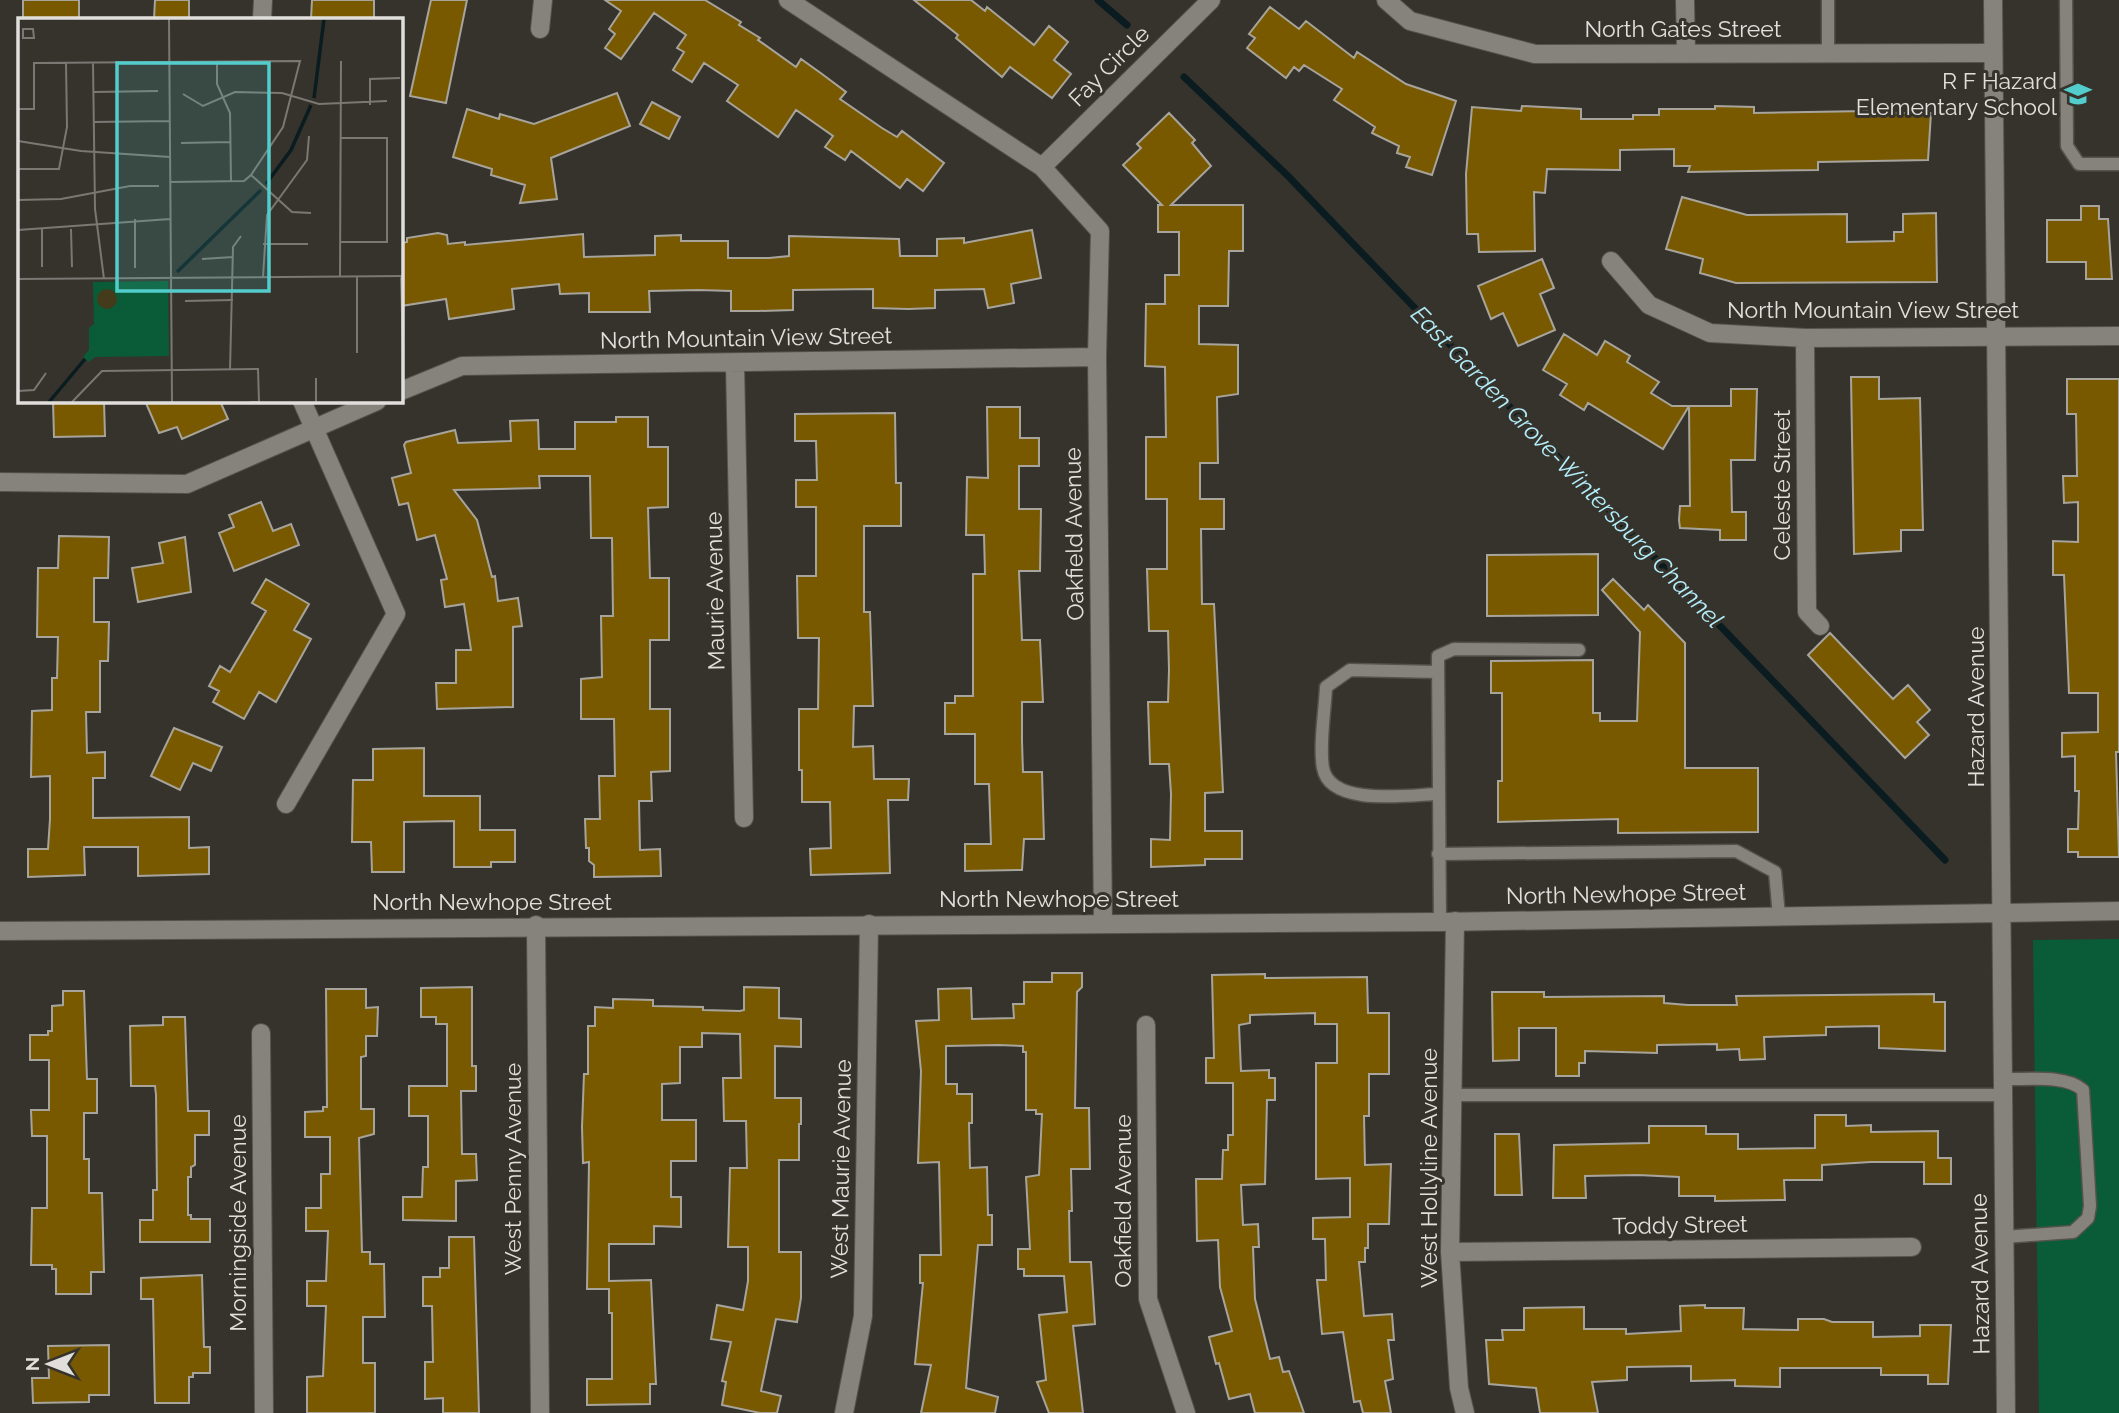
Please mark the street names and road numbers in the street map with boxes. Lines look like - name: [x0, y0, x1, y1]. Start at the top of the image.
- street label: North Gates Street: [1585, 15, 1782, 42]
- street label: Fay Circle: [1063, 20, 1155, 112]
- street label: North Mountain View Street: [1727, 296, 2019, 323]
- street label: North Mountain View Street: [600, 321, 893, 354]
- street label: Celeste Street: [1768, 409, 1795, 560]
- street label: Oakfield Avenue: [1058, 447, 1089, 621]
- street label: Maurie Avenue: [700, 511, 729, 671]
- street label: Hazard Avenue: [1962, 626, 1989, 788]
- street label: North Newhope Street: [1506, 878, 1747, 909]
- street label: North Newhope Street: [939, 885, 1179, 912]
- street label: North Newhope Street: [372, 888, 612, 915]
- street label: West Hollyline Avenue: [1415, 1048, 1442, 1288]
- street label: West Maurie Avenue: [825, 1059, 856, 1279]
- street label: West Penny Avenue: [499, 1063, 526, 1275]
- street label: Morningside Avenue: [224, 1114, 251, 1332]
- street label: Oakfield Avenue: [1109, 1114, 1136, 1288]
- street label: Hazard Avenue: [1965, 1193, 1994, 1355]
- street label: Toddy Street: [1612, 1210, 1748, 1239]

